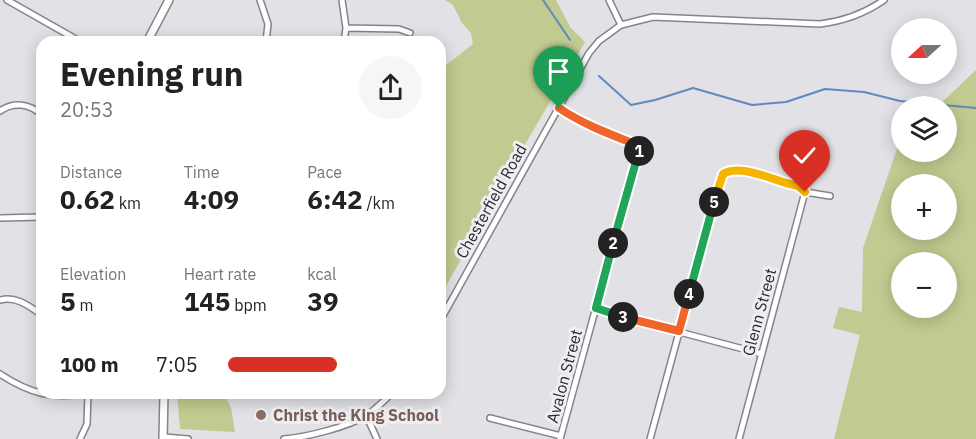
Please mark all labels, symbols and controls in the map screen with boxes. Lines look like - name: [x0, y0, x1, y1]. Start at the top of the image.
- north arrow: [891, 18, 957, 84]
- map controls: [891, 18, 957, 318]
- pin: [533, 46, 584, 108]
- text: Evening run: [60, 52, 244, 95]
- icon: arrive: [542, 55, 575, 88]
- button: share: [359, 56, 422, 119]
- text: 20:53: [60, 96, 114, 123]
- button: layers: [891, 96, 957, 162]
- pin: [779, 130, 830, 192]
- pin: 1: [624, 136, 654, 166]
- icon: check: [788, 139, 821, 172]
- street label: Chesterfield Road: [451, 140, 531, 262]
- text: 1: [634, 141, 644, 161]
- text: Distance: [60, 162, 122, 182]
- text: Time: [184, 162, 220, 182]
- text: Pace: [307, 162, 342, 182]
- button: +: [891, 174, 957, 240]
- text: 0.62: [60, 182, 115, 216]
- text: 4:09: [184, 182, 239, 216]
- text: 6:42: [307, 182, 363, 216]
- pin: 5: [699, 187, 729, 217]
- text: 5: [709, 192, 719, 212]
- text: km: [115, 193, 141, 213]
- text: /km: [363, 193, 395, 213]
- pin: 2: [598, 228, 628, 258]
- text: 2: [608, 233, 618, 253]
- button: −: [891, 252, 957, 318]
- text: Elevation: [60, 264, 126, 284]
- text: Heart rate: [184, 264, 256, 284]
- text: kcal: [307, 264, 336, 284]
- street label: Glenn Street: [738, 266, 780, 358]
- pin: 4: [674, 279, 704, 309]
- text: 5: [60, 284, 76, 318]
- text: 145: [184, 284, 230, 318]
- text: 39: [307, 284, 339, 318]
- text: 4: [684, 284, 694, 304]
- text: m: [76, 295, 93, 315]
- text: bpm: [230, 295, 267, 315]
- pin: 3: [608, 302, 638, 332]
- text: 3: [618, 307, 628, 327]
- street label: Avalon Street: [542, 327, 586, 425]
- text: 100 m: [60, 351, 119, 378]
- text: 7:05: [156, 351, 198, 378]
- place label: Christ the King School: [273, 405, 439, 425]
- marker: Christ the King School: [254, 408, 268, 422]

